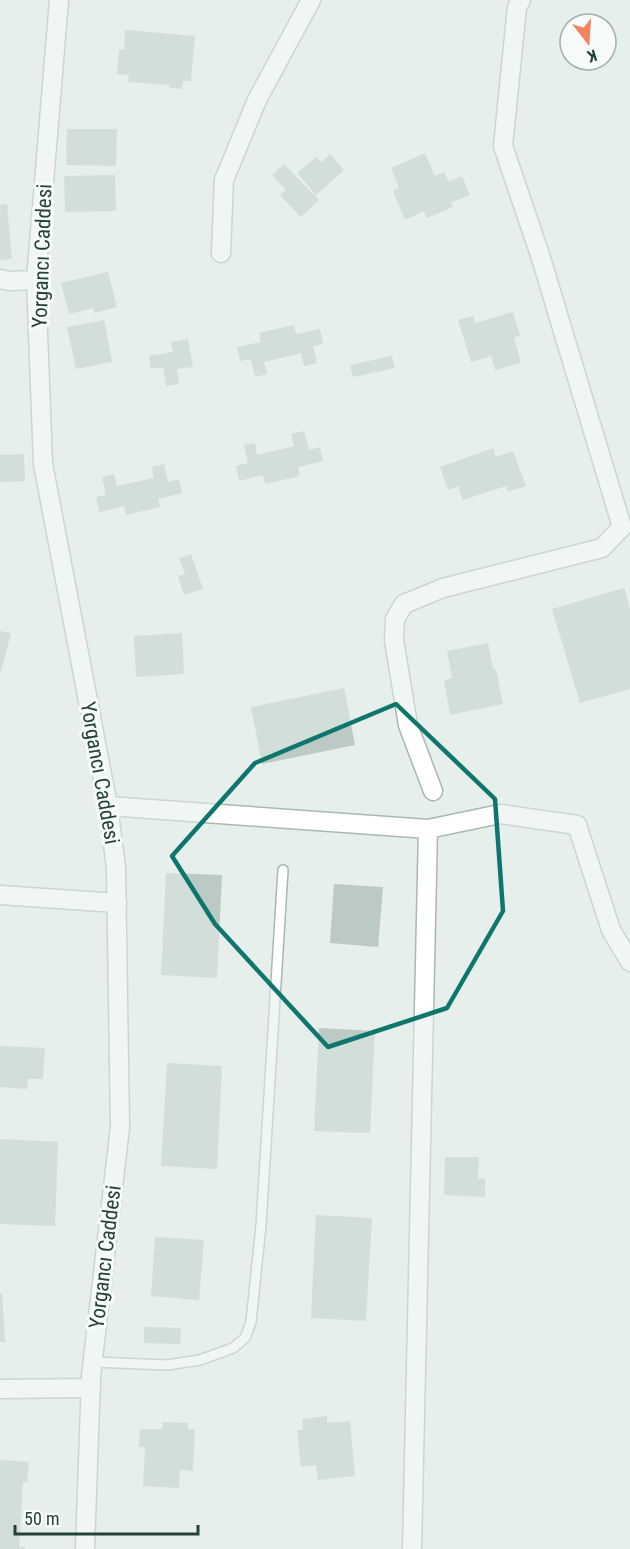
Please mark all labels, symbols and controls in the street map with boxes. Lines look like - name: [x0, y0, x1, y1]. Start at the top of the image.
- north arrow: [558, 12, 618, 72]
- text: K: [585, 45, 599, 66]
- street label: Yorgancı Caddesi: [27, 184, 57, 328]
- street label: Yorgancı Caddesi: [76, 700, 124, 846]
- street label: Yorgancı Caddesi: [84, 1184, 126, 1330]
- scale bar: [15, 1498, 198, 1536]
- text: 50 m: [24, 1508, 59, 1529]

